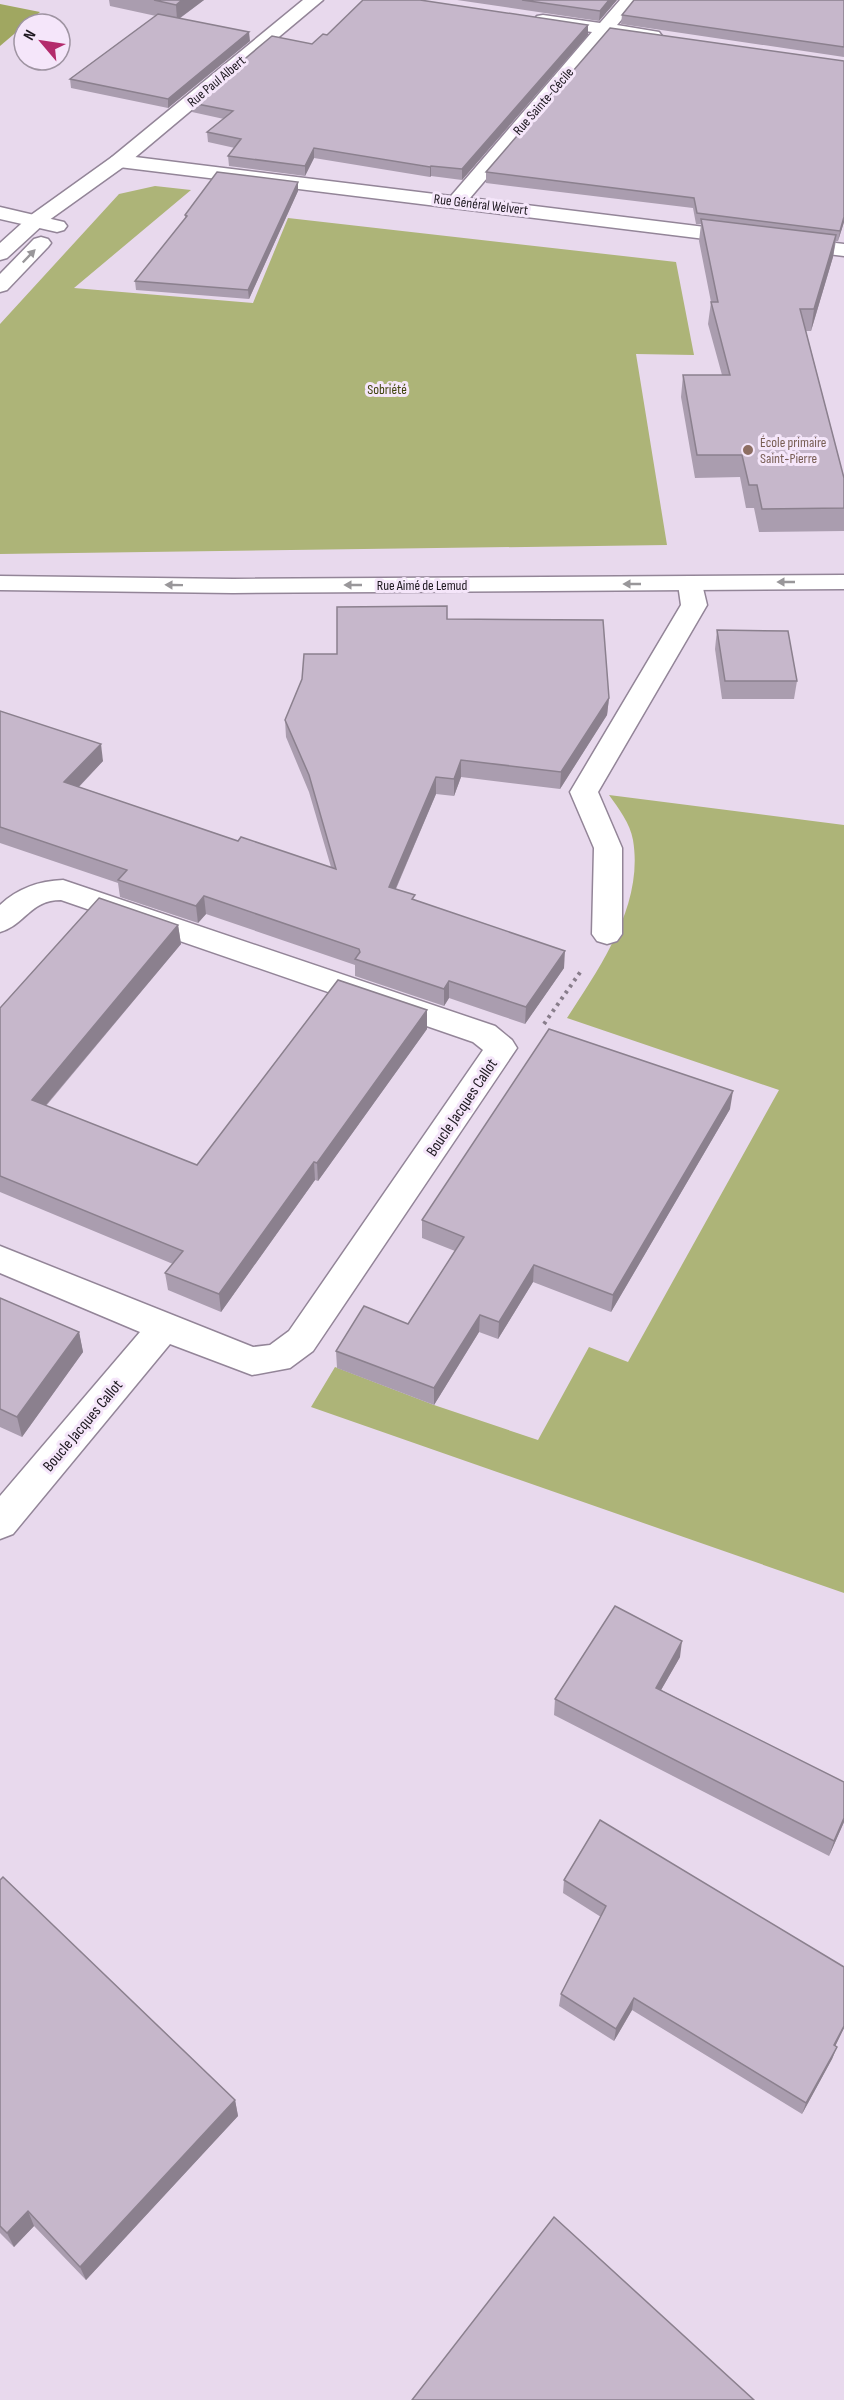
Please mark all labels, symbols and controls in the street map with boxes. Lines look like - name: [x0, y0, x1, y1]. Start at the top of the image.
- north arrow: [12, 12, 72, 72]
- text: N: [20, 27, 41, 44]
- street label: Rue Paul Albert: [184, 52, 249, 111]
- street label: Rue Sainte-Cécile: [509, 64, 577, 139]
- street label: Rue Général Welvert: [433, 190, 529, 219]
- one-way arrow: [21, 249, 35, 263]
- park label: Sobriété: [367, 381, 407, 398]
- place label: École primaire Saint-Pierre: [760, 434, 826, 467]
- marker: École primaire Saint-Pierre: [741, 443, 755, 457]
- street label: Rue Aimé de Lemud: [377, 577, 467, 594]
- one-way arrow: [776, 577, 795, 587]
- one-way arrow: [622, 579, 641, 589]
- one-way arrow: [165, 580, 184, 590]
- one-way arrow: [343, 580, 362, 590]
- street label: Boucle Jacques Callot: [423, 1055, 502, 1160]
- street label: Boucle Jacques Callot: [39, 1376, 127, 1476]

